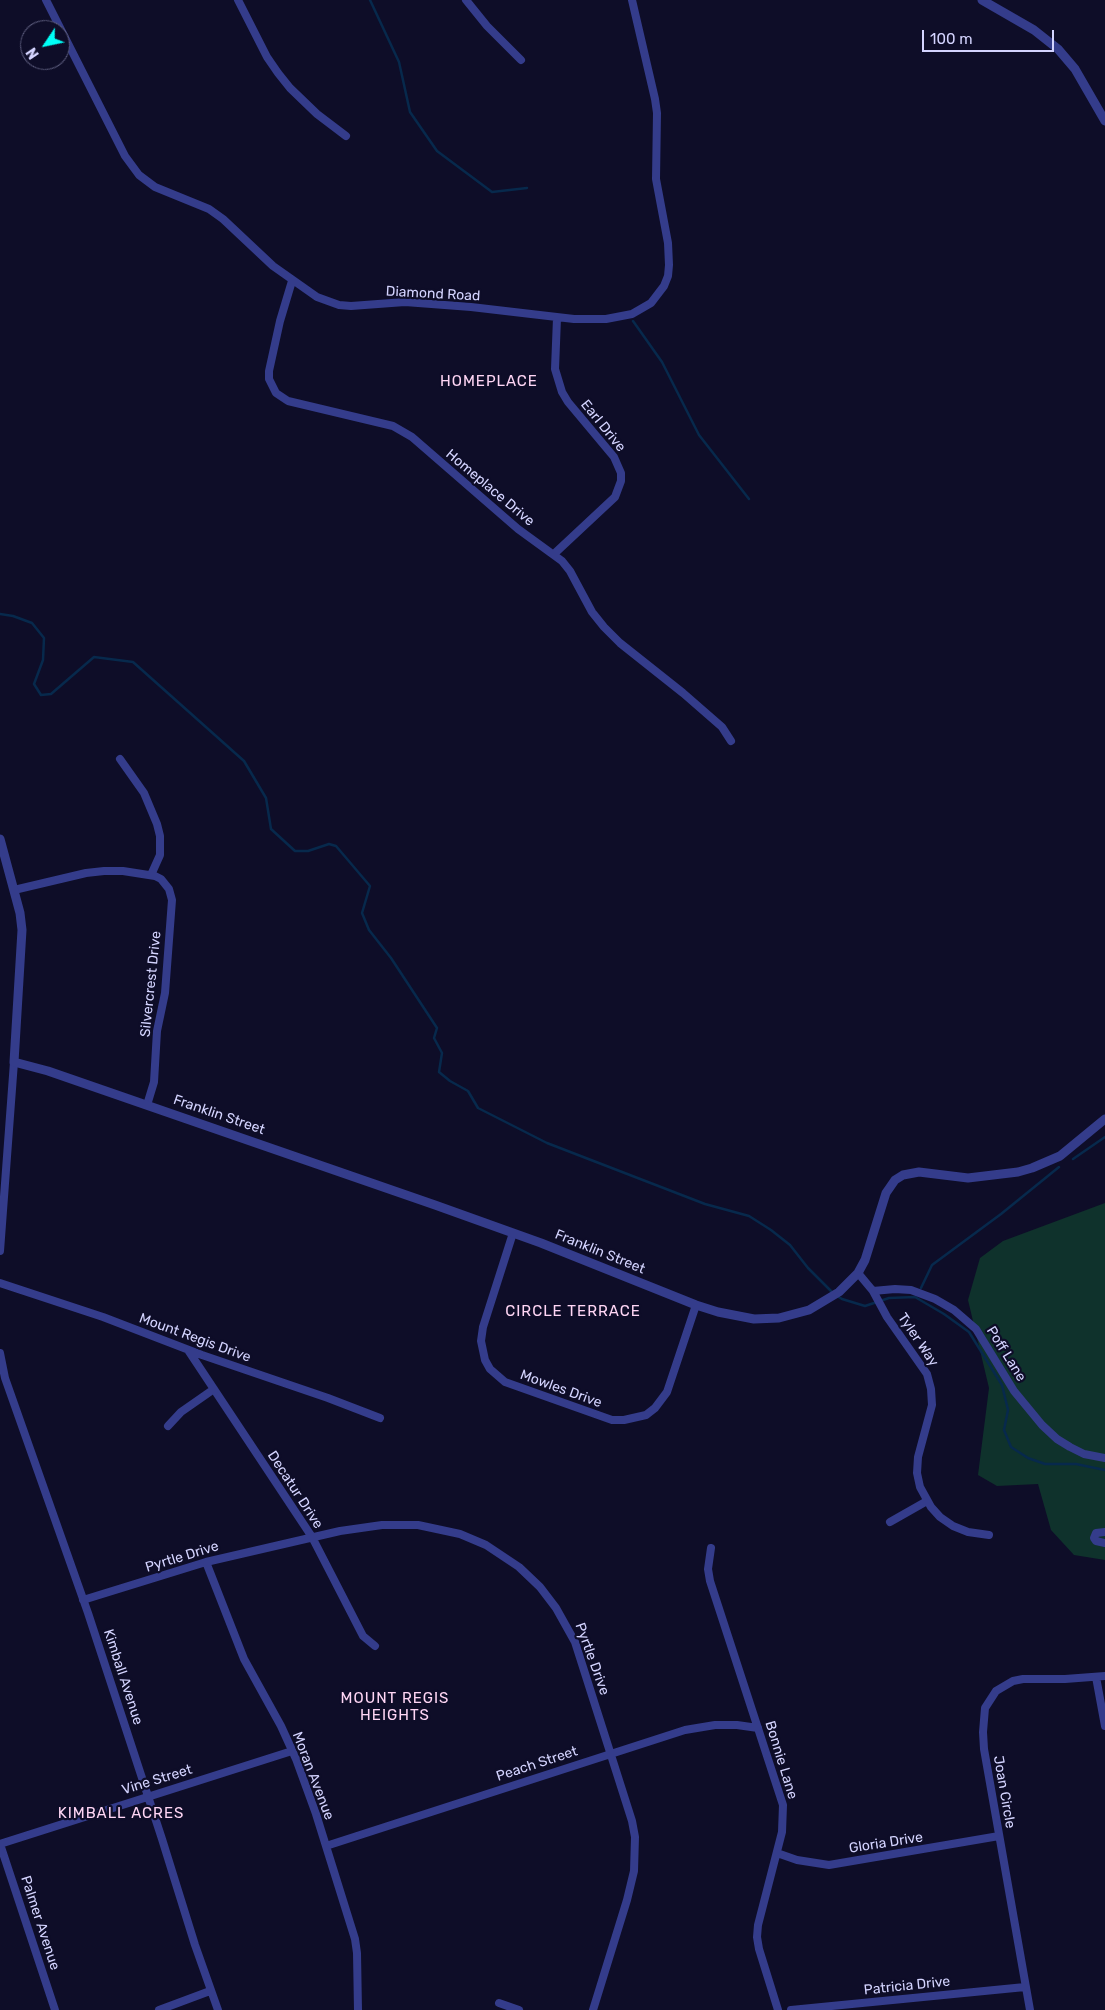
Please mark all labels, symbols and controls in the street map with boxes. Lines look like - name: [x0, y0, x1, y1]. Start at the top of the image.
- north arrow: [20, 20, 70, 70]
- scale bar: [925, 20, 1058, 52]
- text: 100 m: [930, 30, 972, 48]
- text: N: [23, 44, 43, 62]
- street label: Diamond Road: [385, 283, 481, 305]
- district label: HOMEPLACE: [439, 373, 539, 391]
- street label: Earl Drive: [577, 397, 629, 455]
- street label: Homeplace Drive: [442, 446, 538, 530]
- street label: Silvercrest Drive: [137, 930, 165, 1038]
- street label: Franklin Street: [171, 1091, 267, 1139]
- street label: Franklin Street: [552, 1226, 648, 1278]
- district label: CIRCLE TERRACE: [504, 1303, 642, 1321]
- street label: Mount Regis Drive: [137, 1310, 253, 1366]
- street label: Tyler Way: [894, 1310, 942, 1370]
- street label: Poff Lane: [982, 1323, 1030, 1385]
- street label: Mowles Drive: [518, 1366, 604, 1412]
- street label: Decatur Drive: [264, 1448, 326, 1532]
- street label: Pyrtle Drive: [143, 1538, 221, 1576]
- street label: Pyrtle Drive: [571, 1620, 613, 1698]
- street label: Kimball Avenue: [100, 1627, 146, 1727]
- district label: MOUNT REGIS HEIGHTS: [339, 1690, 451, 1725]
- street label: Bonnie Lane: [761, 1719, 801, 1801]
- street label: Moran Avenue: [288, 1730, 338, 1822]
- street label: Peach Street: [494, 1743, 580, 1785]
- street label: Joan Circle: [989, 1754, 1019, 1830]
- street label: Vine Street: [120, 1761, 194, 1799]
- district label: KIMBALL ACRES: [56, 1805, 186, 1823]
- street label: Gloria Drive: [848, 1829, 924, 1857]
- street label: Palmer Avenue: [17, 1874, 63, 1972]
- street label: Patricia Drive: [863, 1973, 951, 1999]

